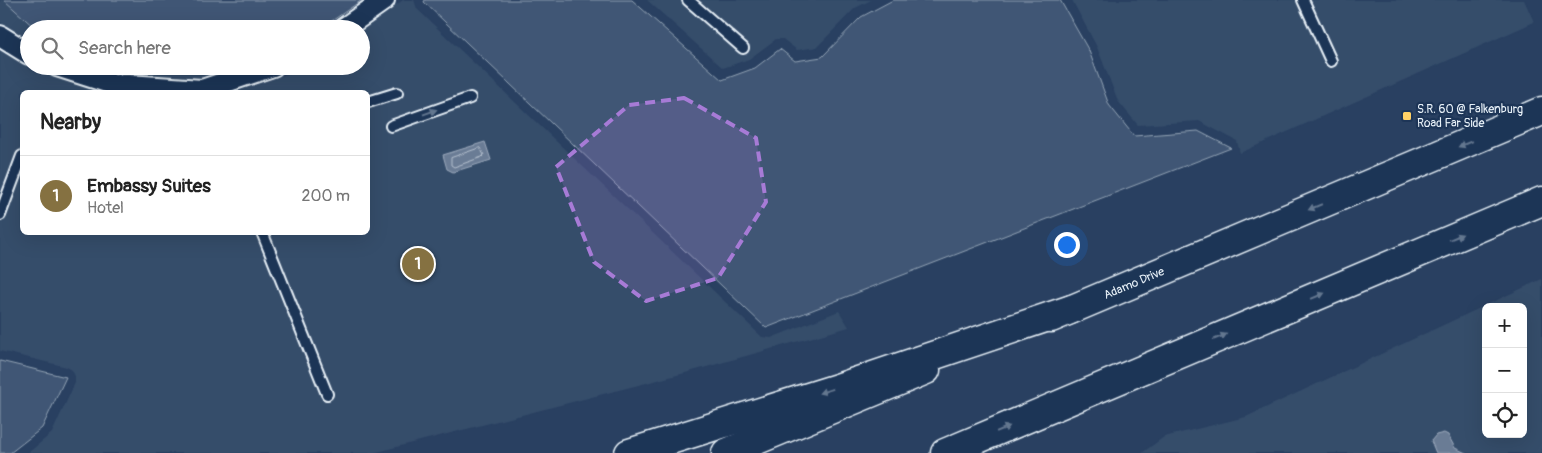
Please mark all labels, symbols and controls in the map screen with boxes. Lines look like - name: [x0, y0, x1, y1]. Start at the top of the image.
- search box: [20, 20, 370, 75]
- icon: search: [38, 34, 66, 62]
- text: Search here: [78, 36, 171, 60]
- place label: S.R. 60 @ Falkenburg Road Far Side: [1417, 102, 1523, 131]
- one-way arrow: [423, 108, 438, 116]
- text: Nearby: [40, 109, 101, 136]
- marker: S.R. 60 @ Falkenburg Road Far Side: [1401, 110, 1413, 122]
- one-way arrow: [1457, 140, 1472, 148]
- text: Embassy Suites: [87, 174, 211, 198]
- text: 1: [53, 186, 59, 206]
- text: 200 m: [302, 186, 350, 206]
- text: Hotel: [87, 198, 124, 218]
- one-way arrow: [1308, 203, 1322, 211]
- your location: [1054, 232, 1080, 258]
- one-way arrow: [1449, 233, 1463, 241]
- pin: 1: [402, 245, 434, 283]
- street label: Adamo Drive: [1101, 264, 1167, 303]
- one-way arrow: [1311, 291, 1325, 299]
- map controls: [1482, 303, 1527, 438]
- button: +: [1482, 303, 1527, 348]
- one-way arrow: [1213, 333, 1228, 341]
- button: −: [1482, 348, 1527, 393]
- one-way arrow: [819, 388, 834, 396]
- button: locate: [1482, 393, 1527, 438]
- one-way arrow: [996, 424, 1010, 432]

